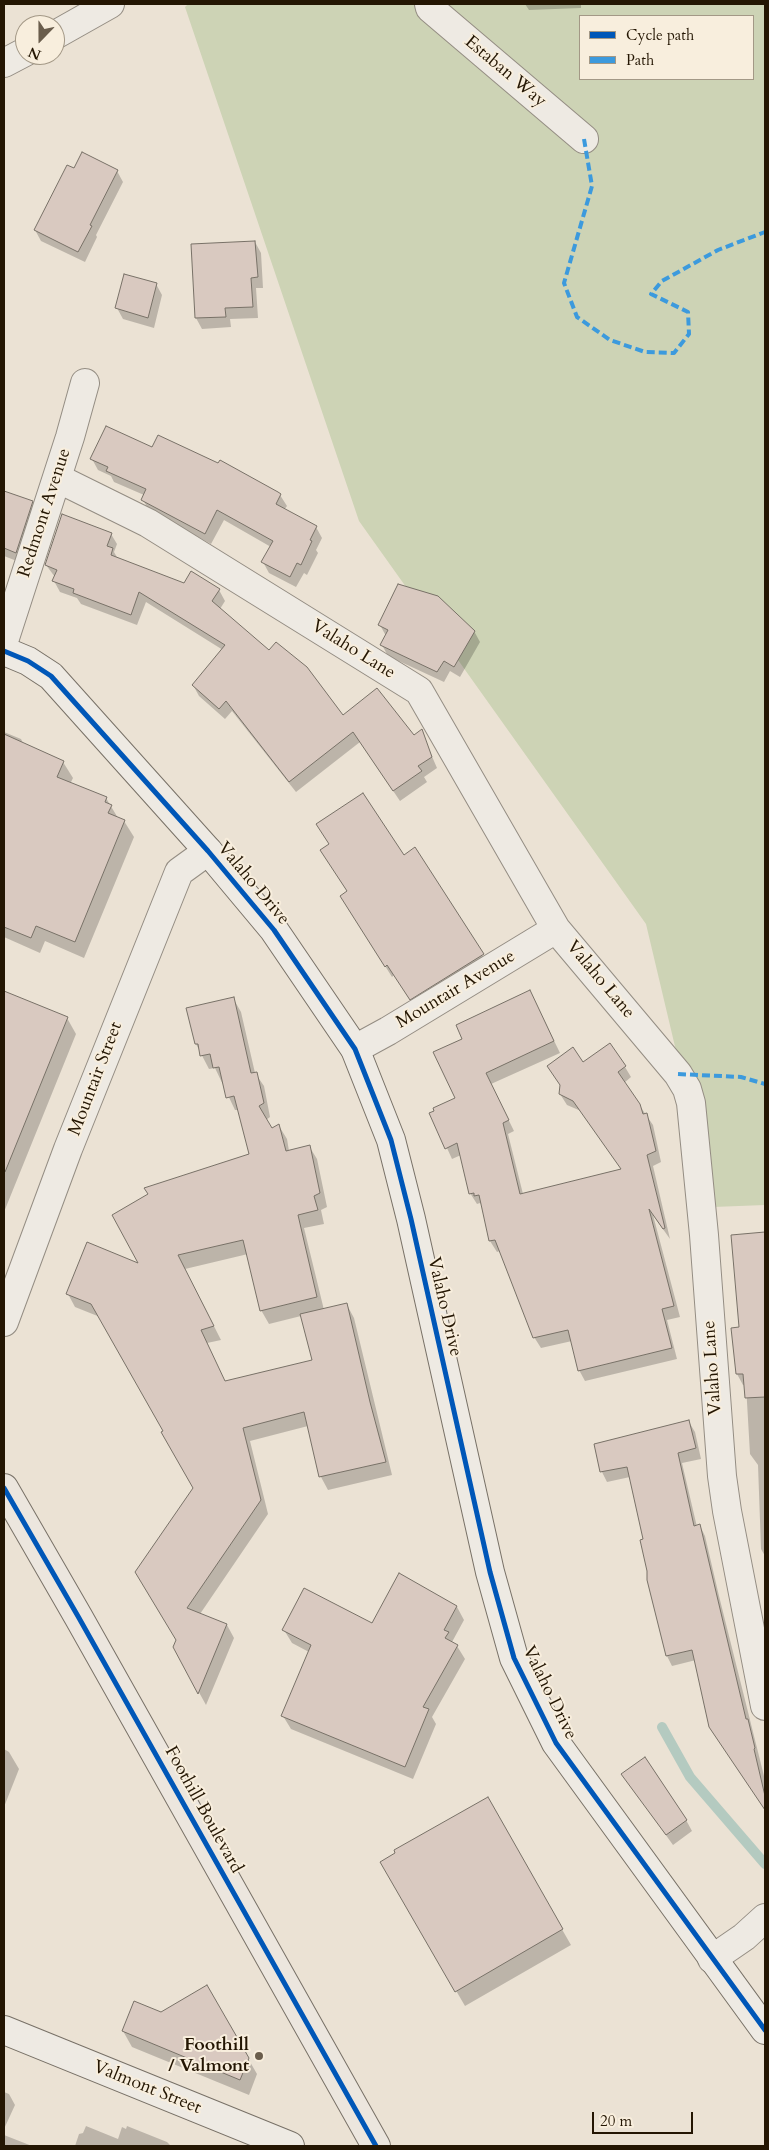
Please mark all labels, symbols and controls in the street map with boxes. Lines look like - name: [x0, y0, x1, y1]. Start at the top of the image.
- north arrow: [15, 15, 65, 65]
- legend: [579, 15, 754, 80]
- text: Cycle path: [626, 25, 694, 45]
- street label: Estaban Way: [460, 32, 550, 112]
- text: N: [25, 42, 44, 65]
- text: Path: [626, 50, 654, 70]
- street label: Redmont Avenue: [14, 446, 76, 580]
- street label: Valaho Lane: [307, 616, 399, 684]
- street label: Valaho Drive: [212, 838, 294, 930]
- street label: Valaho Lane: [561, 937, 639, 1023]
- street label: Mountair Avenue: [393, 946, 519, 1034]
- street label: Mountair Street: [64, 1019, 128, 1139]
- street label: Valaho Drive: [422, 1255, 466, 1359]
- street label: Valaho Lane: [699, 1320, 727, 1416]
- street label: Valaho Drive: [517, 1643, 581, 1743]
- street label: Foothill Boulevard: [159, 1743, 247, 1877]
- place label: Foothill / Valmont: [168, 2035, 249, 2078]
- marker: Foothill / Valmont: [253, 2050, 265, 2062]
- street label: Valmont Street: [90, 2057, 204, 2119]
- scale bar: [594, 2102, 695, 2134]
- text: 20 m: [600, 2111, 632, 2131]

